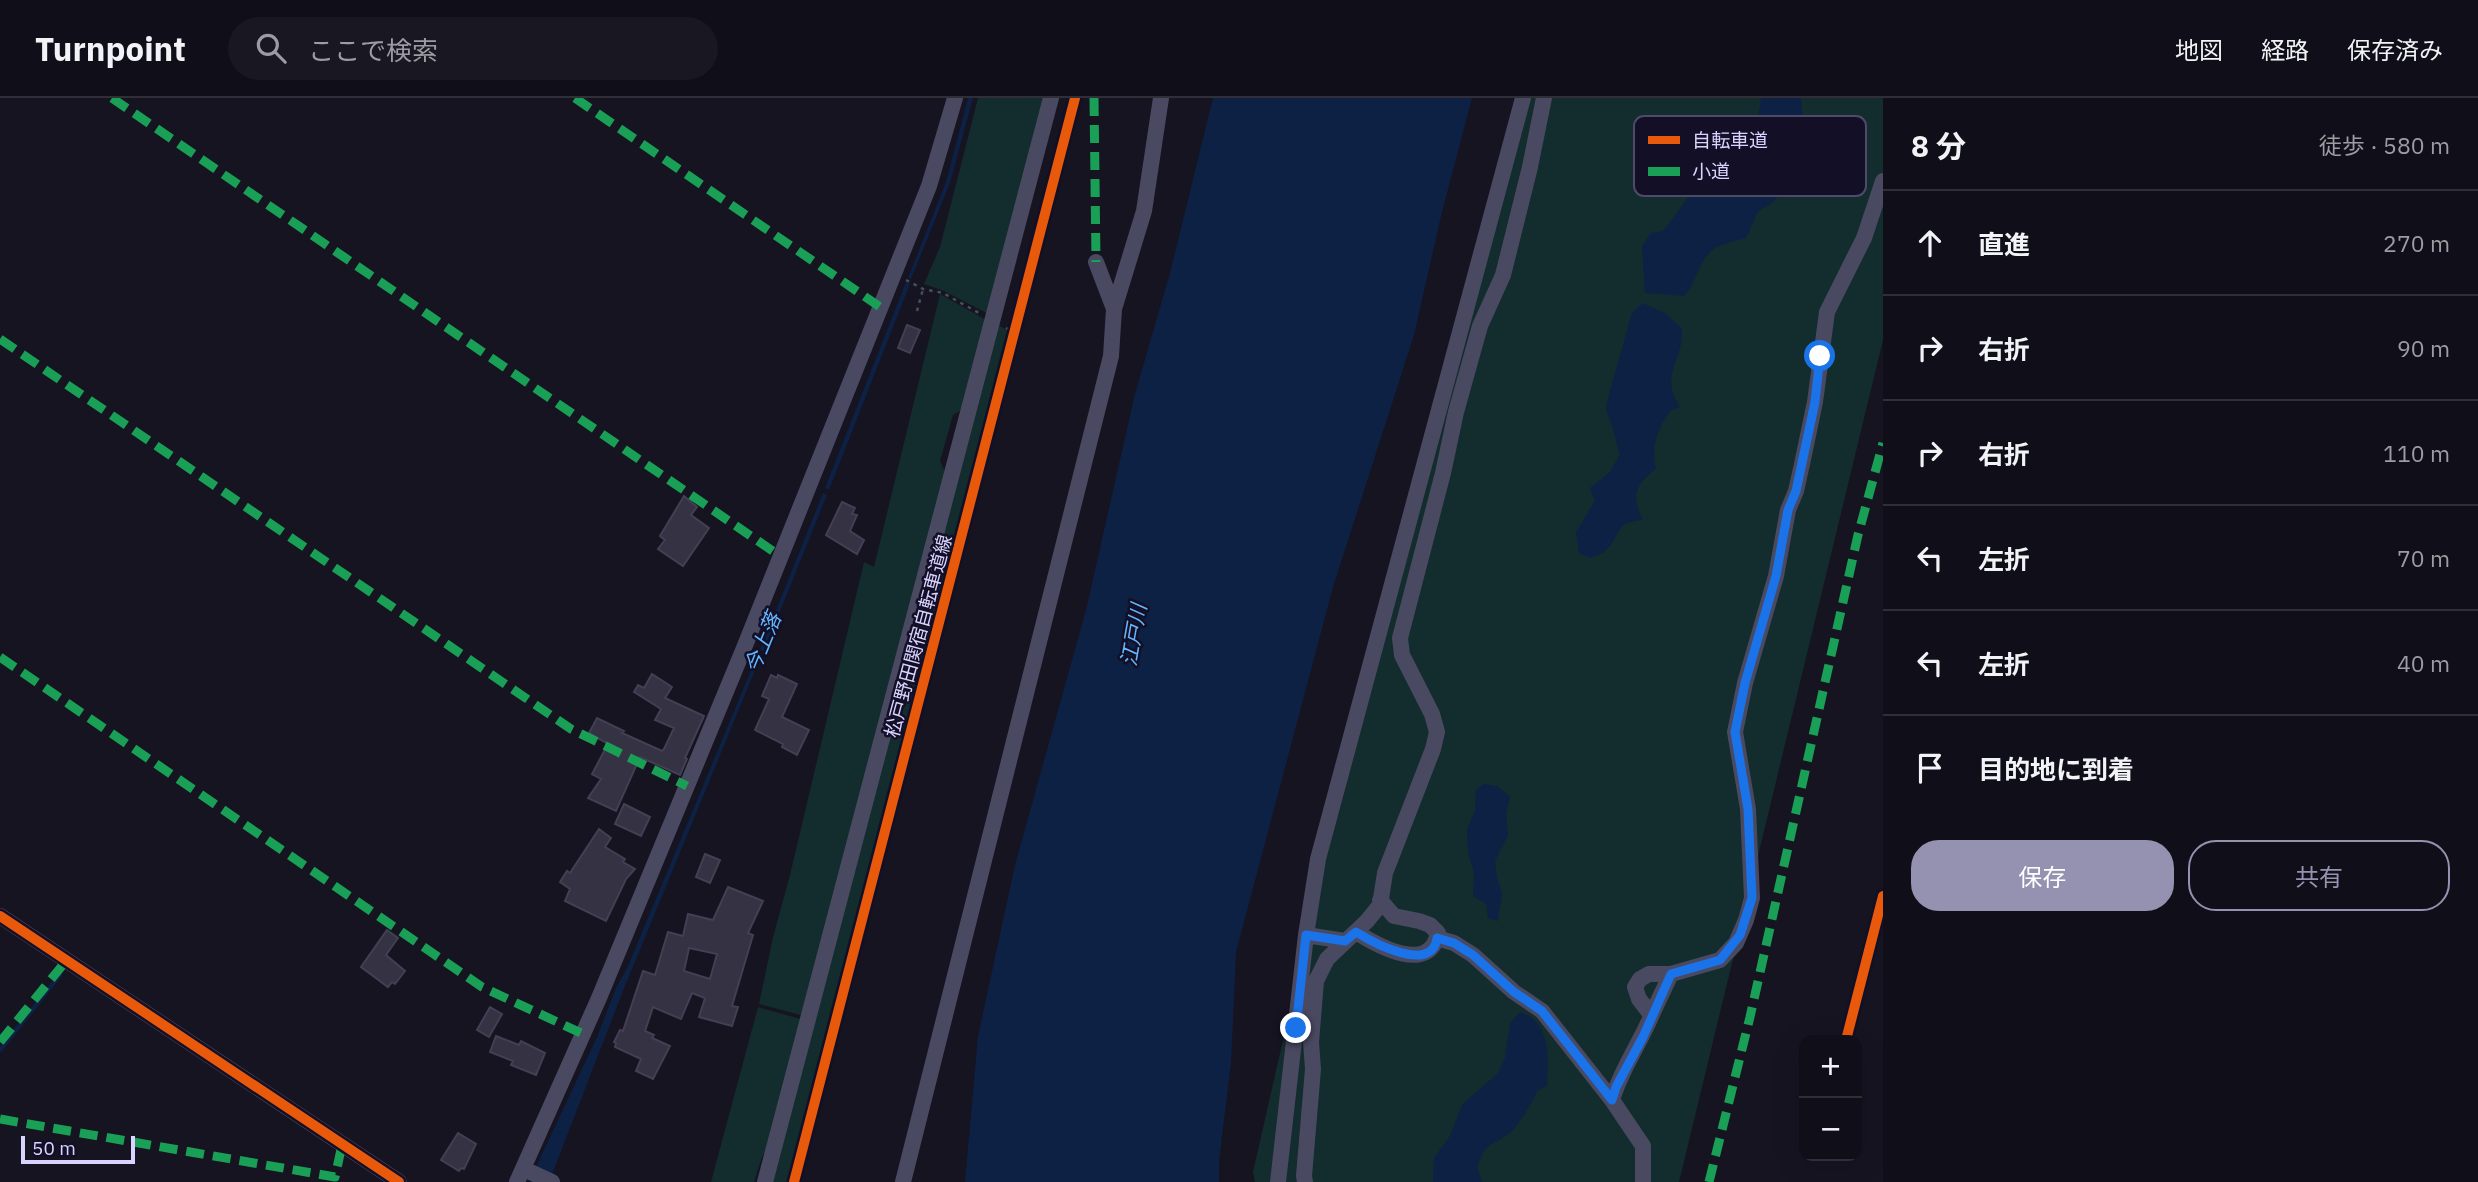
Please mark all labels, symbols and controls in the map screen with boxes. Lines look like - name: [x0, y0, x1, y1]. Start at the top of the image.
- search box: [228, 17, 718, 80]
- text: Turnpoint: [35, 27, 186, 70]
- icon: search: [252, 29, 290, 67]
- text: ここで検索: [308, 33, 438, 67]
- text: 地図: [2175, 34, 2223, 66]
- text: 経路: [2261, 34, 2309, 66]
- text: 保存済み: [2347, 34, 2443, 66]
- legend: [1634, 116, 1866, 196]
- text: 8 分: [1911, 126, 1966, 165]
- text: 自転車道: [1692, 128, 1768, 152]
- text: 徒歩 · 580 m: [2319, 130, 2450, 160]
- text: 小道: [1692, 159, 1730, 183]
- icon: ahead: [1911, 224, 1949, 262]
- text: 直進: [1978, 227, 2030, 261]
- text: 270 m: [2383, 228, 2450, 258]
- icon: right: [1911, 329, 1949, 367]
- text: 右折: [1978, 332, 2030, 366]
- text: 90 m: [2397, 333, 2450, 363]
- route start: [1804, 340, 1835, 371]
- icon: right: [1911, 434, 1949, 472]
- text: 右折: [1978, 437, 2030, 471]
- text: 110 m: [2383, 438, 2450, 468]
- street label: 松戸野田関宿自転車道線: [879, 532, 957, 740]
- icon: left: [1911, 539, 1949, 577]
- text: 左折: [1978, 542, 2030, 576]
- text: 70 m: [2397, 543, 2450, 573]
- water label: 江戸川: [1114, 599, 1153, 668]
- water label: 今上落: [737, 605, 788, 677]
- icon: left: [1911, 644, 1949, 682]
- text: 左折: [1978, 647, 2030, 681]
- text: 40 m: [2397, 648, 2450, 678]
- icon: arrive: [1911, 749, 1949, 787]
- text: 目的地に到着: [1978, 752, 2134, 786]
- button: 保存: [1911, 840, 2174, 911]
- button: 共有: [2188, 840, 2450, 911]
- route end: [1280, 1012, 1311, 1043]
- map controls: [1799, 1035, 1862, 1161]
- button: +: [1799, 1035, 1862, 1098]
- button: −: [1799, 1098, 1862, 1161]
- scale bar: [21, 1133, 135, 1165]
- text: 50 m: [32, 1136, 76, 1160]

